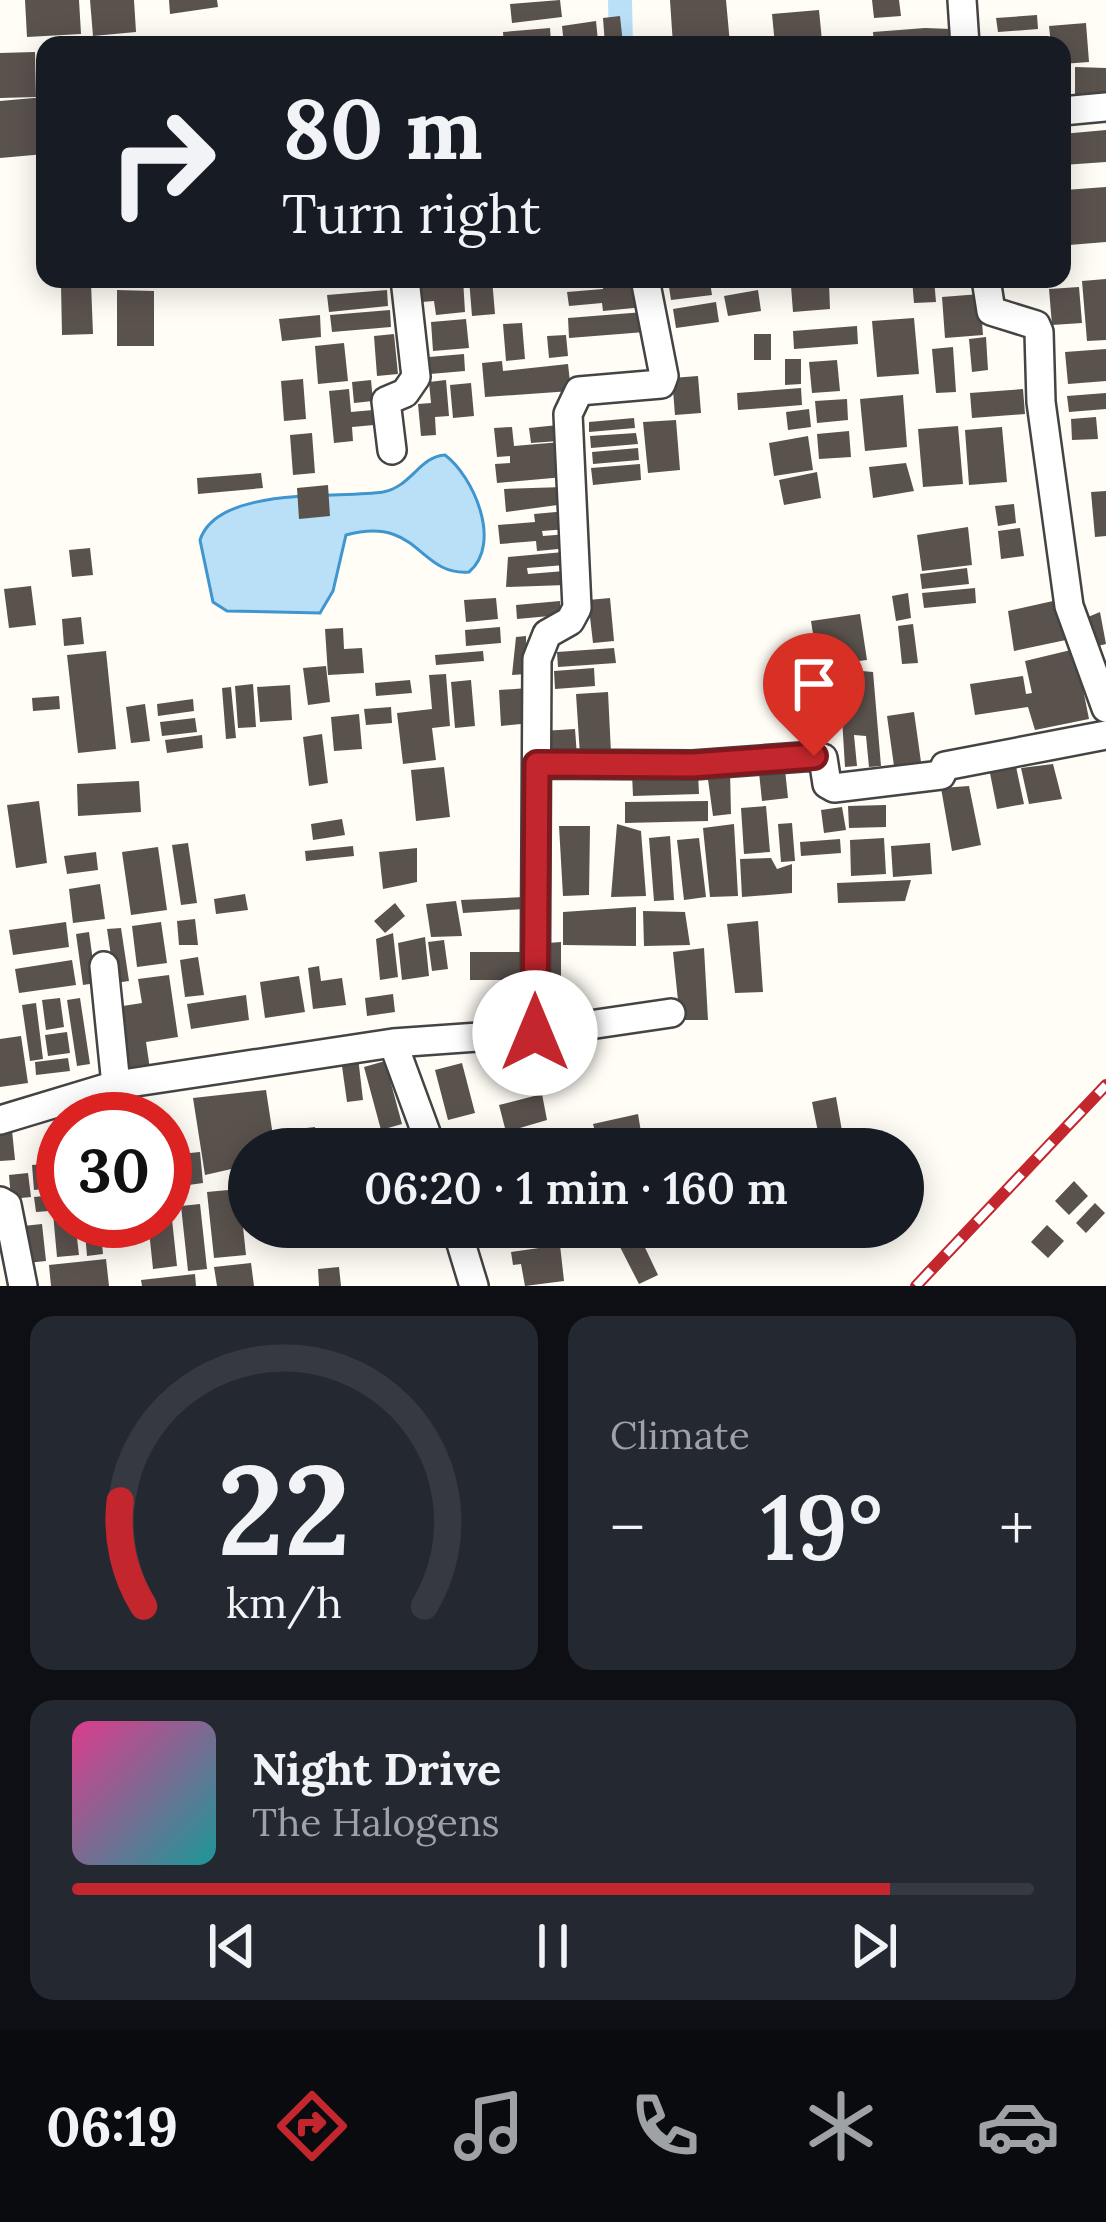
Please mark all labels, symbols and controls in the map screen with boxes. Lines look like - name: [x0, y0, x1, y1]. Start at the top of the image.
- text: 80 m: [282, 74, 483, 182]
- icon: right: [84, 84, 240, 240]
- text: Turn right: [282, 179, 541, 248]
- pin: [763, 633, 865, 756]
- icon: arrive: [781, 651, 847, 717]
- position arrow: [472, 970, 598, 1096]
- speed limit sign: 30: [36, 1092, 192, 1248]
- text: 06:20 · 1 min · 160 m: [364, 1159, 788, 1216]
- text: Climate: [610, 1410, 750, 1460]
- text: 22: [217, 1429, 351, 1589]
- text: 19°: [761, 1469, 883, 1585]
- text: −: [610, 1485, 645, 1569]
- text: +: [999, 1485, 1034, 1569]
- text: km/h: [226, 1575, 342, 1630]
- text: Night Drive: [252, 1740, 501, 1797]
- text: The Halogens: [252, 1797, 500, 1847]
- icon: previous: [199, 1913, 265, 1979]
- icon: pause: [520, 1913, 586, 1979]
- icon: next: [841, 1913, 907, 1979]
- icon: directions: [270, 2084, 354, 2168]
- icon: music: [447, 2084, 531, 2168]
- icon: phone: [623, 2084, 707, 2168]
- icon: climate: [799, 2084, 883, 2168]
- icon: car: [976, 2084, 1060, 2168]
- text: 06:19: [46, 2092, 178, 2161]

